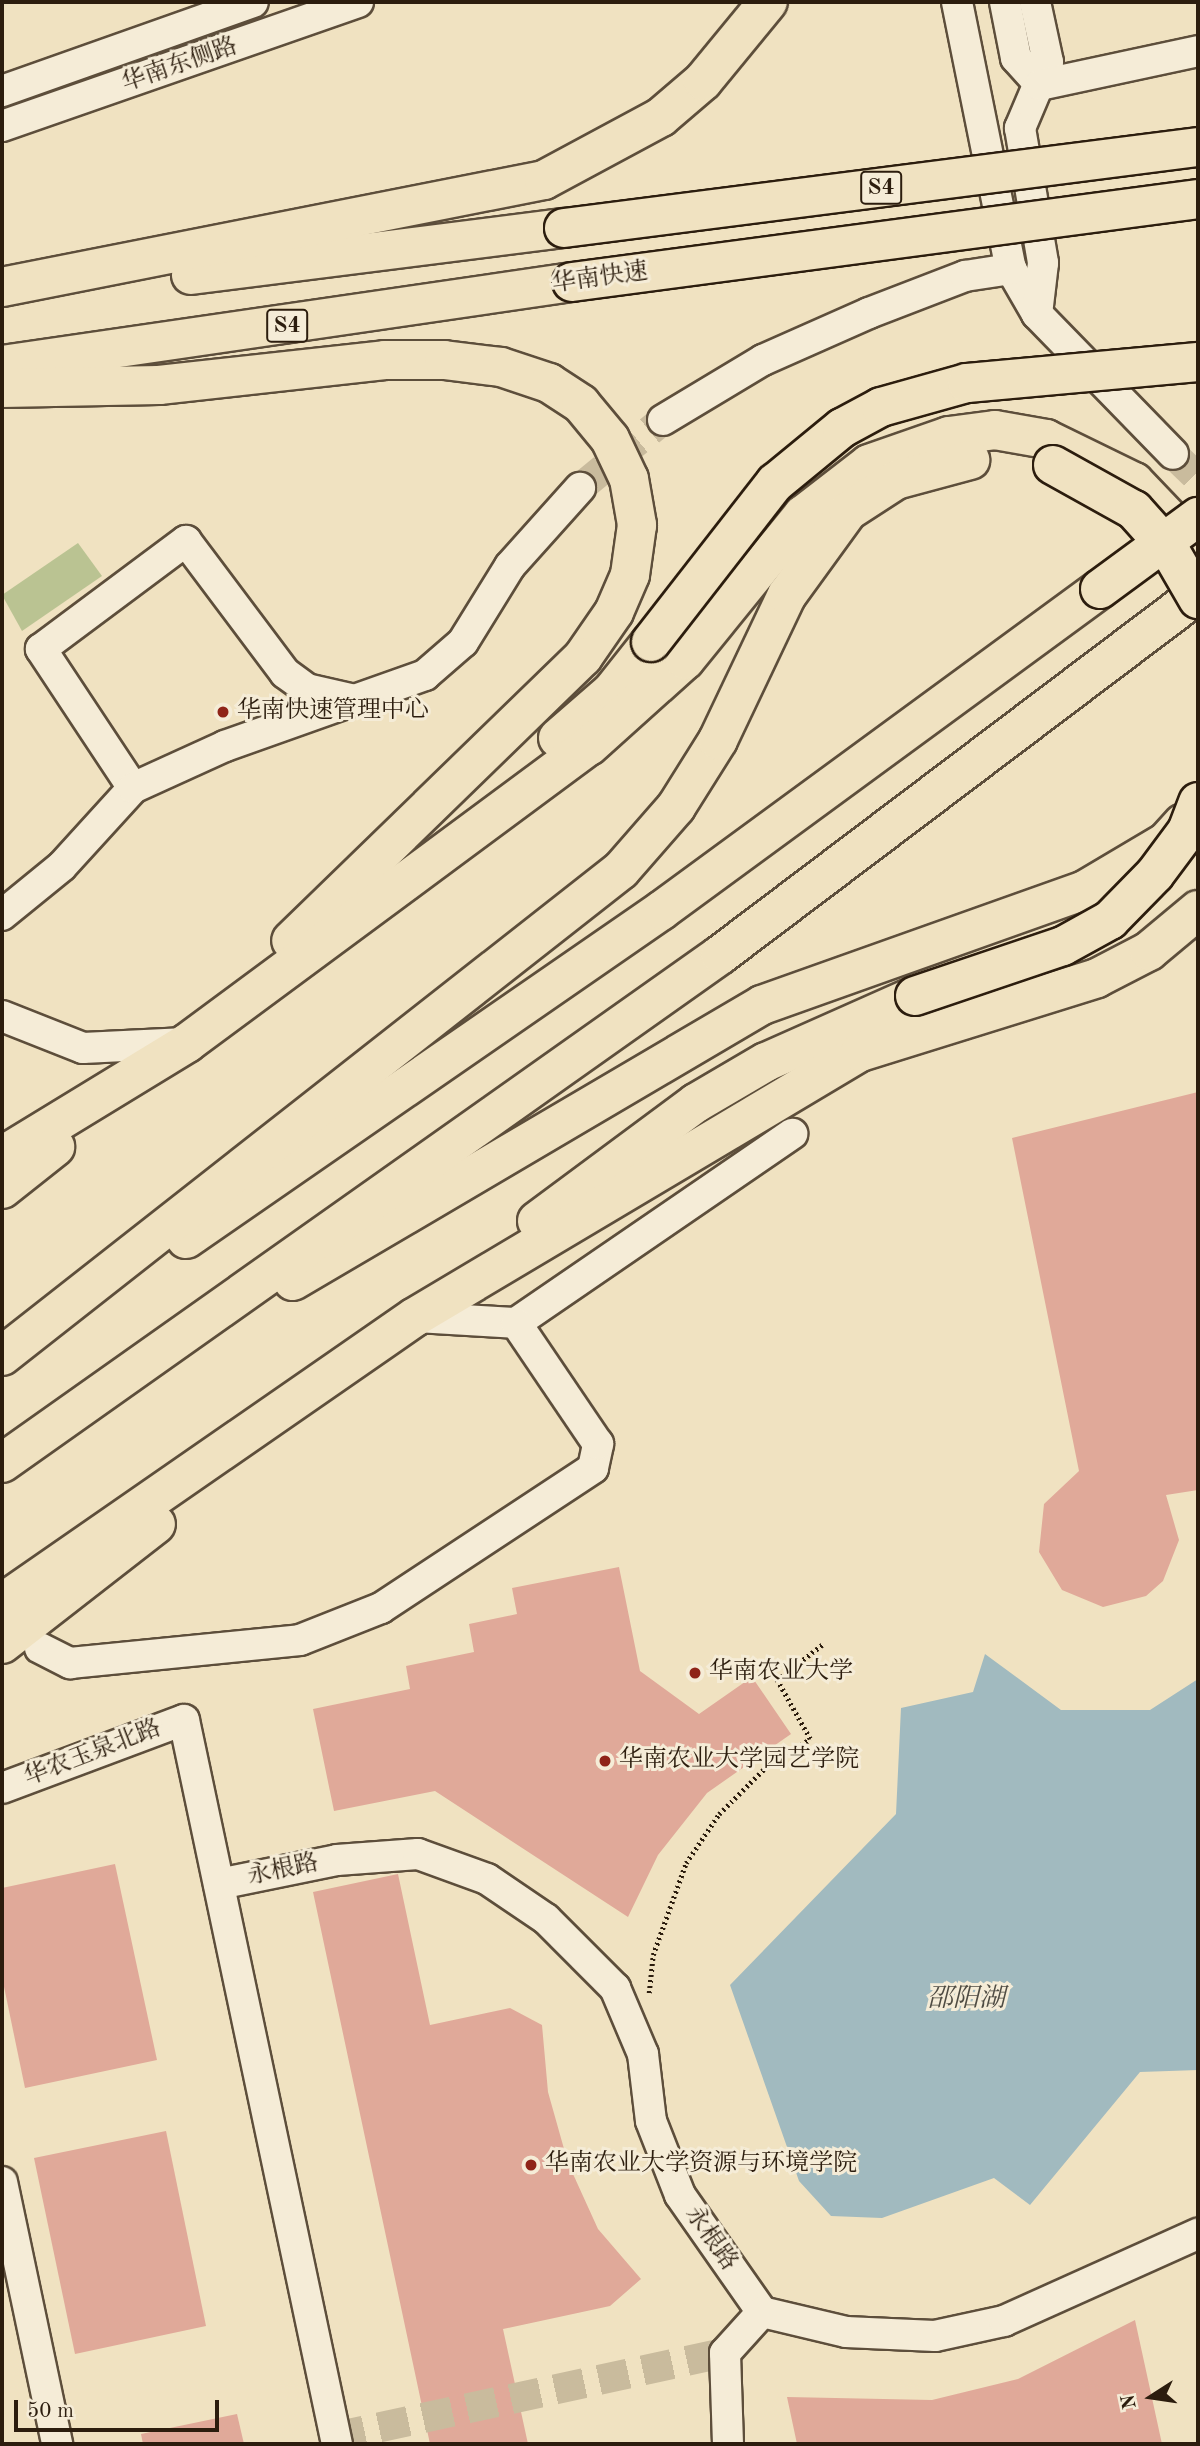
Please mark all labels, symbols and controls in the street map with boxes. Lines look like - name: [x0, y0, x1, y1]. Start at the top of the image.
- street label: 华南东侧路: [119, 33, 241, 99]
- road number: S4: [860, 168, 902, 208]
- street label: 华南快速: [550, 258, 650, 300]
- road number: S4: [266, 306, 308, 346]
- place label: 华南快速管理中心: [237, 698, 429, 726]
- marker: 华南快速管理中心: [215, 704, 231, 720]
- place label: 华南农业大学: [709, 1659, 853, 1687]
- marker: 华南农业大学: [687, 1665, 703, 1681]
- street label: 华农玉泉北路: [21, 1715, 165, 1793]
- place label: 华南农业大学园艺学院: [619, 1747, 859, 1775]
- marker: 华南农业大学园艺学院: [597, 1753, 613, 1769]
- street label: 永根路: [245, 1849, 321, 1893]
- water label: 邵阳湖: [927, 1984, 1005, 2016]
- place label: 华南农业大学资源与环境学院: [545, 2151, 857, 2179]
- marker: 华南农业大学资源与环境学院: [523, 2157, 539, 2173]
- street label: 永根路: [678, 2201, 742, 2277]
- north arrow: [1116, 2362, 1186, 2432]
- scale bar: [18, 2386, 222, 2430]
- text: N: [1119, 2392, 1141, 2411]
- text: 50 m: [27, 2401, 74, 2422]

